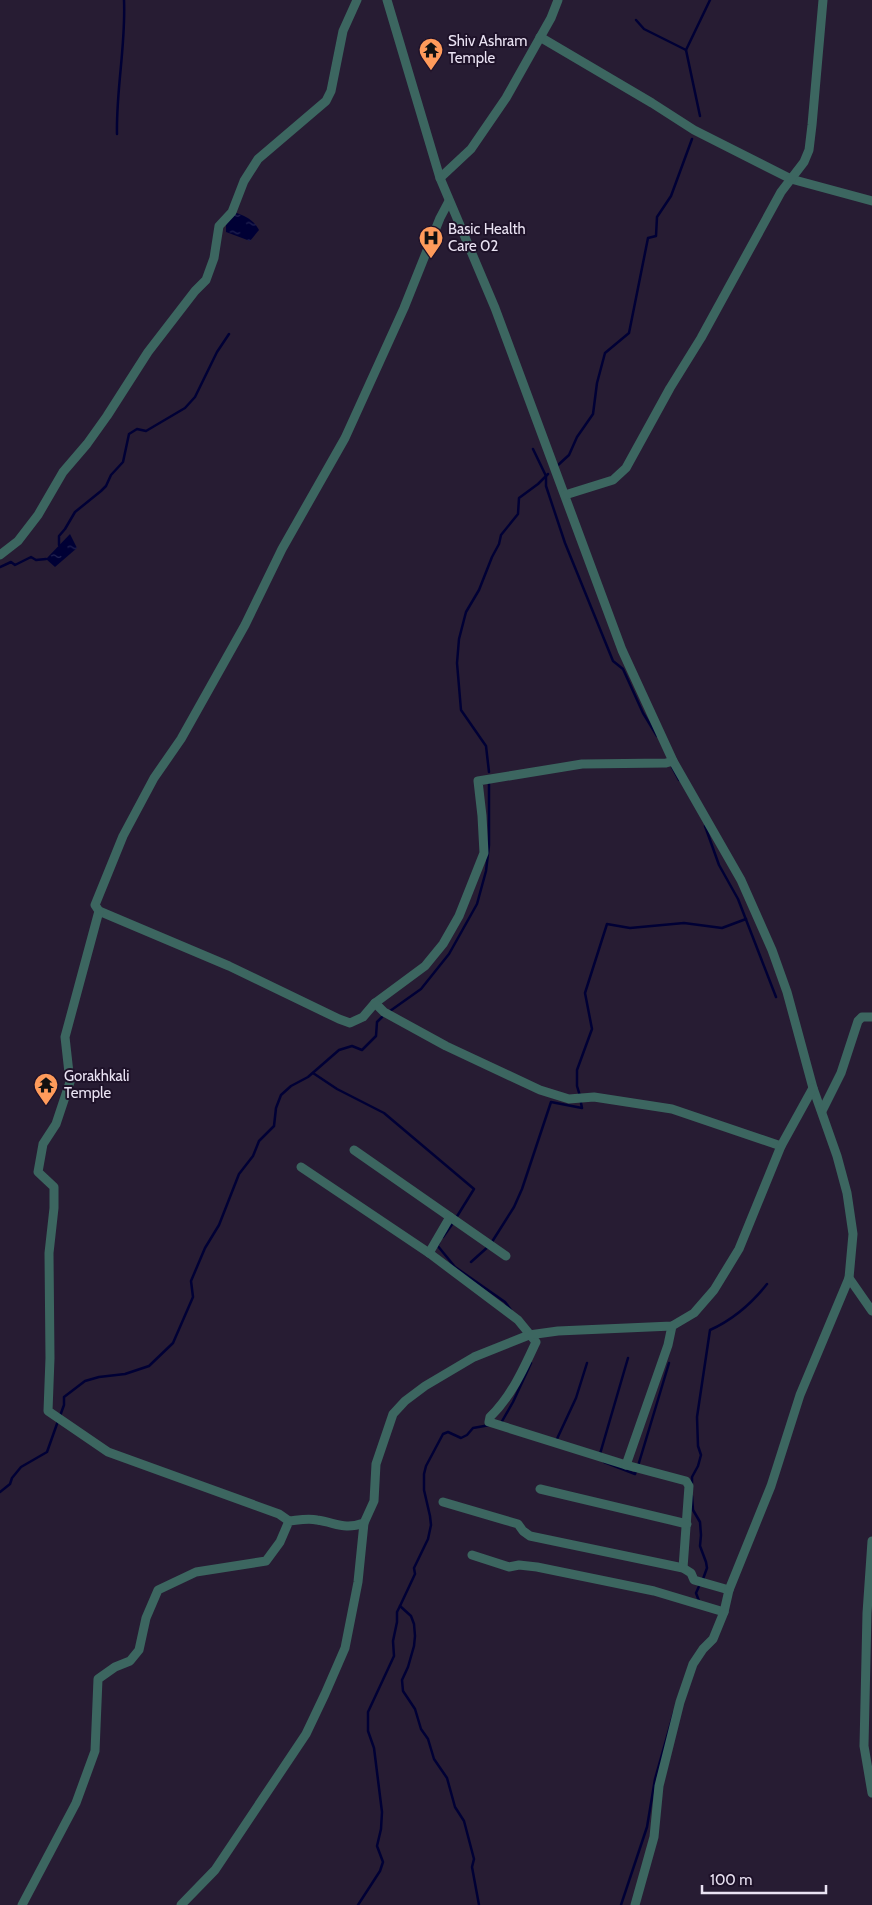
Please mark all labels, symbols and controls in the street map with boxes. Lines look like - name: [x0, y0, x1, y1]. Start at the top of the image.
- place label: Shiv Ashram Temple: [448, 32, 527, 67]
- temple icon: Shiv Ashram Temple: [418, 37, 444, 71]
- place label: Basic Health Care 02: [448, 220, 526, 255]
- hospital icon: Basic Health Care 02: [418, 225, 444, 259]
- place label: Gorakhkali Temple: [64, 1067, 130, 1102]
- temple icon: Gorakhkali Temple: [33, 1072, 59, 1106]
- scale bar: [702, 1862, 826, 1894]
- text: 100 m: [710, 1871, 752, 1889]

